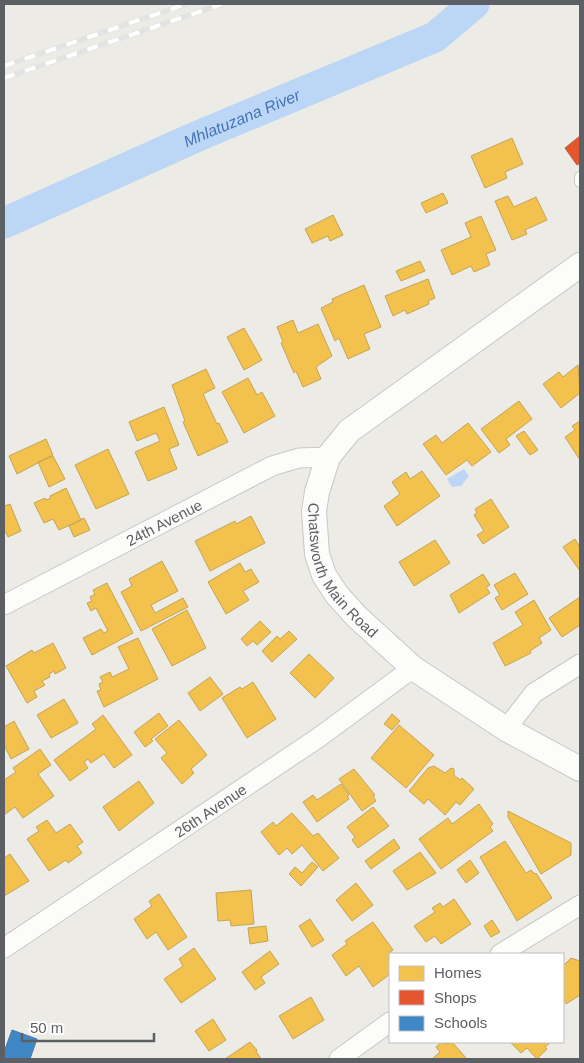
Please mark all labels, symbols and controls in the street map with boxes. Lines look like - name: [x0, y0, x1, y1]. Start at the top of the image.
- water label: Mhlatuzana River: [181, 86, 303, 150]
- street label: 24th Avenue: [123, 495, 205, 549]
- street label: Chatsworth Main Road: [305, 502, 382, 641]
- street label: 26th Avenue: [171, 780, 249, 840]
- legend: [389, 953, 564, 1043]
- text: Homes: [434, 964, 482, 981]
- text: Shops: [434, 989, 477, 1006]
- scale bar: [22, 1010, 155, 1042]
- text: Schools: [434, 1014, 487, 1031]
- text: 50 m: [30, 1019, 63, 1036]

